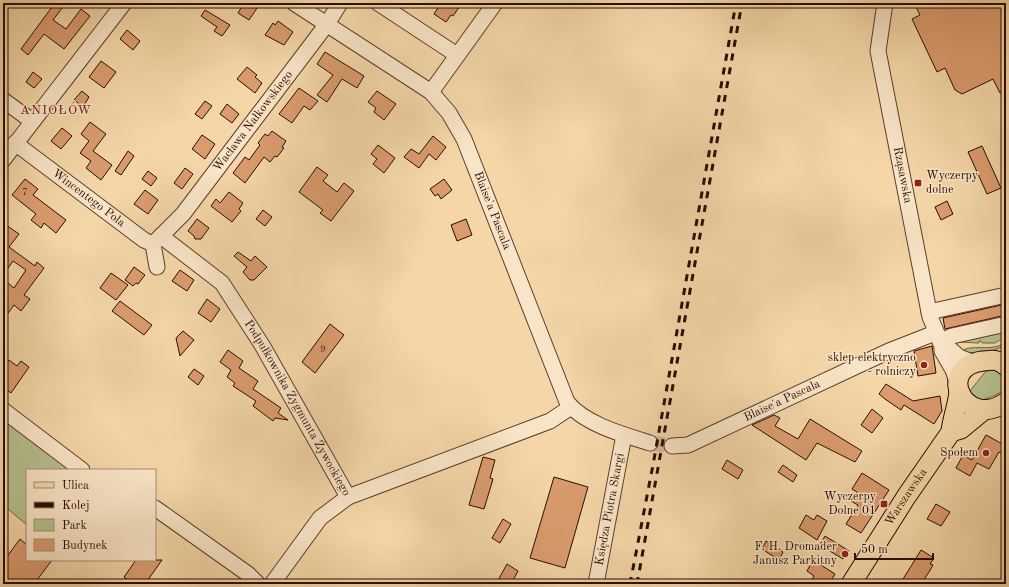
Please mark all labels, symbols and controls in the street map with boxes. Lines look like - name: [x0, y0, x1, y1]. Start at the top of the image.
- street label: Wacława Nałkowskiego: [211, 69, 295, 174]
- district label: ANIOŁÓW: [20, 101, 92, 117]
- street label: Rząsawska: [891, 146, 914, 205]
- street label: Wincentego Pola: [50, 167, 127, 229]
- street label: Blaise'a Pascala: [471, 170, 513, 251]
- place label: Wyczerpy dolne: [926, 170, 979, 196]
- marker: Wyczerpy dolne: [913, 178, 923, 188]
- house number: 7: [22, 187, 28, 197]
- street label: Podpułkownika Zygmunta Żywockiego: [242, 318, 352, 498]
- house number: 9: [320, 344, 326, 354]
- place label: sklep elektryczno - rolniczy: [828, 352, 917, 378]
- marker: sklep elektryczno - rolniczy: [919, 360, 929, 370]
- street label: Blaise'a Pascala: [742, 378, 822, 424]
- place label: Społem: [940, 447, 978, 459]
- marker: Społem: [981, 448, 991, 458]
- street label: Księdza Piotra Skargi: [594, 452, 626, 566]
- street label: Warszawska: [883, 467, 930, 528]
- legend: [26, 469, 156, 561]
- text: Ulica: [62, 480, 89, 492]
- place label: Wyczerpy Dolne 01: [824, 491, 877, 517]
- marker: Wyczerpy Dolne 01: [879, 499, 889, 509]
- text: Kolej: [62, 500, 90, 512]
- text: Park: [62, 520, 87, 532]
- scale bar: [855, 535, 933, 561]
- text: Budynek: [62, 540, 108, 552]
- place label: F. H. Dromader Janusz Parkitny: [753, 541, 838, 567]
- text: 50 m: [861, 543, 888, 556]
- marker: F. H. Dromader Janusz Parkitny: [840, 549, 850, 559]

